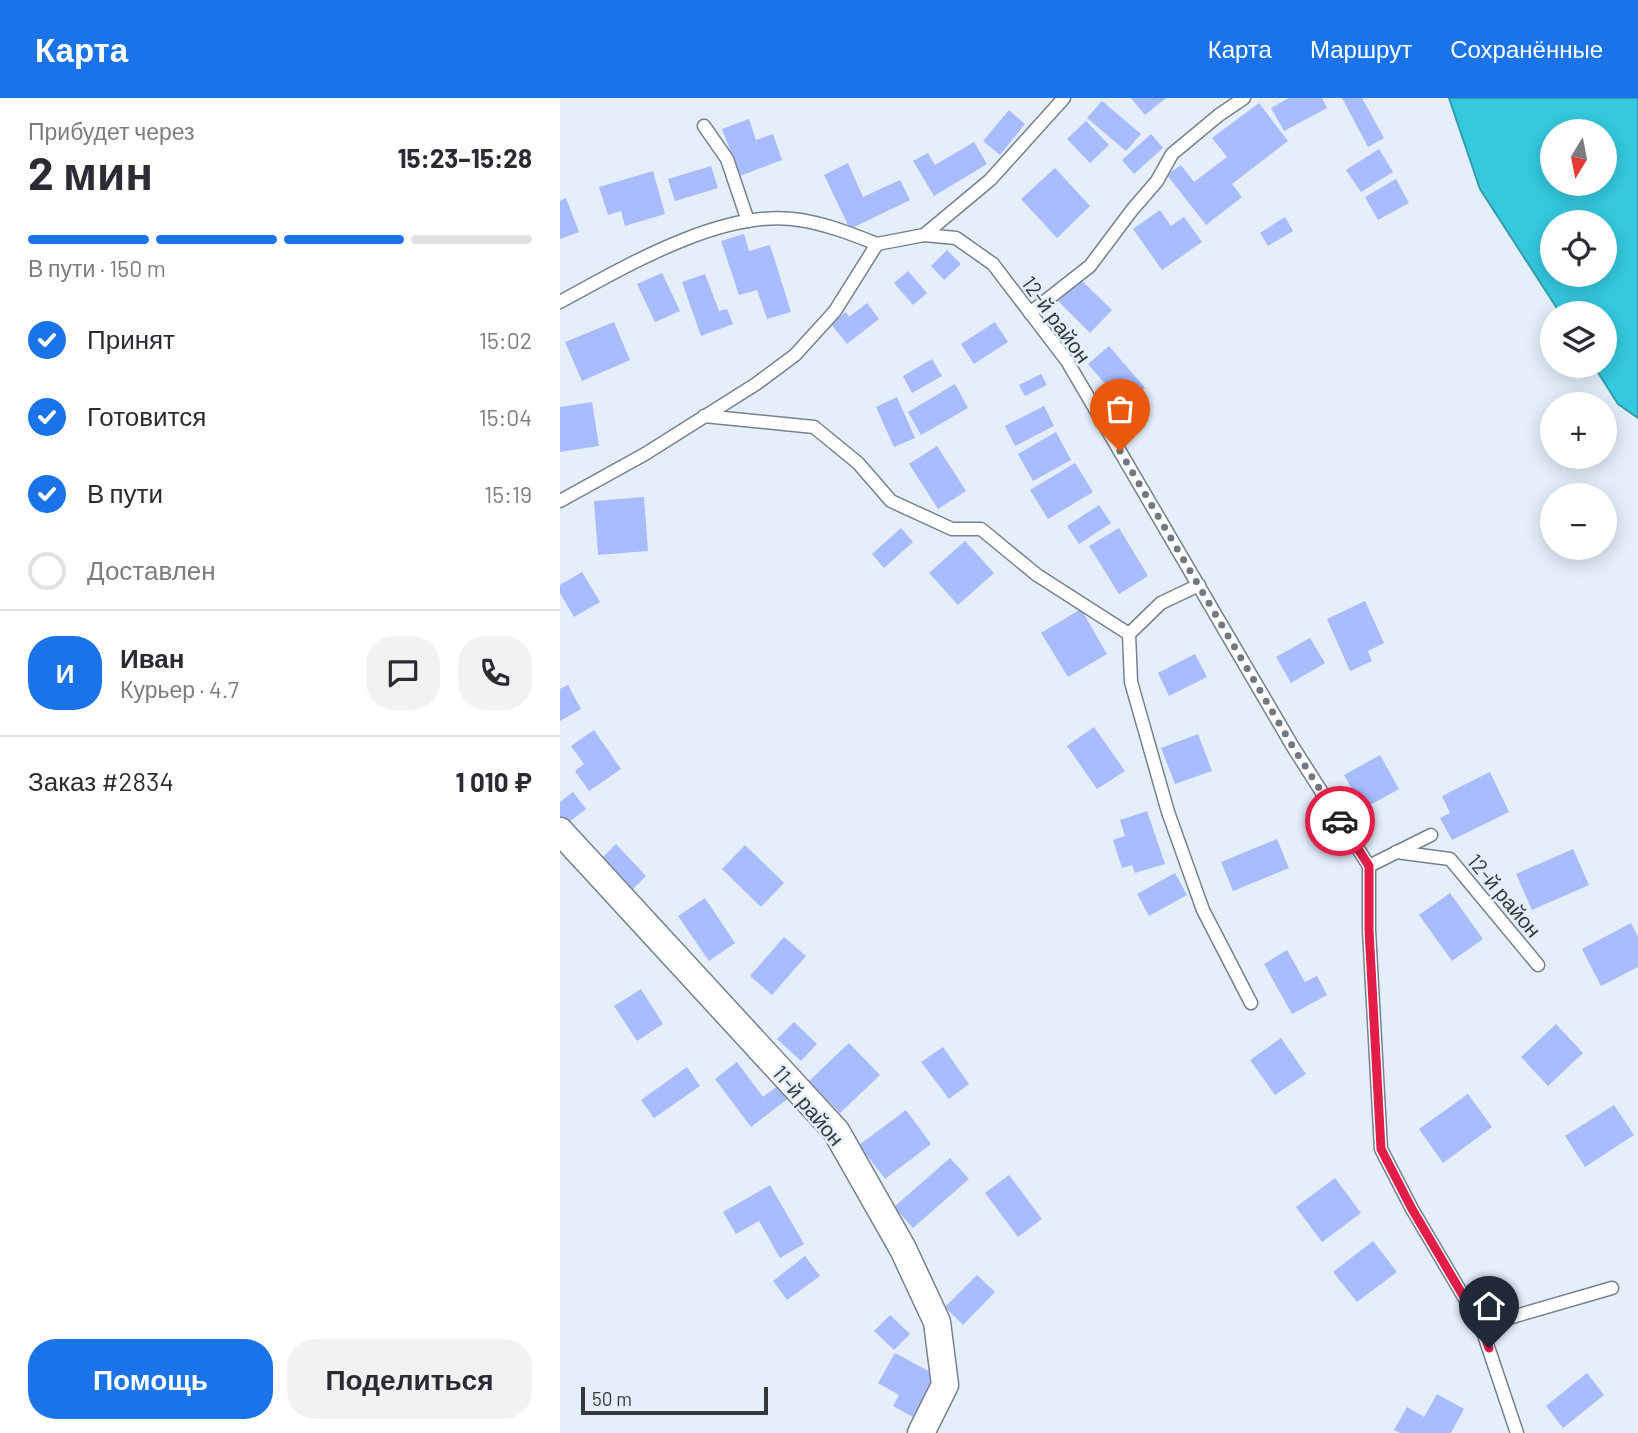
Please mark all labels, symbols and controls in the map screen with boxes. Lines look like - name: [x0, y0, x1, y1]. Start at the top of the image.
- text: Карта: [35, 29, 128, 69]
- text: Карта: [1208, 34, 1272, 63]
- text: Маршрут: [1310, 34, 1412, 63]
- text: Сохранённые: [1450, 34, 1603, 63]
- text: Прибудет через: [28, 117, 195, 145]
- north arrow: [1540, 119, 1617, 196]
- map controls: [1540, 119, 1617, 560]
- text: 15:23–15:28: [397, 142, 532, 173]
- text: 2 мин: [28, 144, 153, 199]
- button: locate: [1540, 210, 1617, 287]
- text: В пути · 150 m: [28, 254, 166, 282]
- street label: 12-й район: [1017, 271, 1097, 367]
- button: layers: [1540, 301, 1617, 378]
- icon: check: [28, 321, 66, 359]
- text: Принят: [87, 323, 175, 354]
- text: 15:02: [479, 326, 532, 354]
- pin: [1090, 379, 1150, 451]
- icon: bag: [1101, 390, 1139, 428]
- button: +: [1540, 392, 1617, 469]
- icon: check: [28, 398, 66, 436]
- text: Готовится: [87, 400, 206, 431]
- text: 15:04: [479, 403, 532, 431]
- icon: check: [28, 475, 66, 513]
- text: В пути: [87, 477, 163, 508]
- text: 15:19: [484, 480, 532, 508]
- button: −: [1540, 483, 1617, 560]
- text: Доставлен: [87, 554, 216, 585]
- button: chat: [366, 636, 440, 710]
- button: phone: [458, 636, 532, 710]
- text: Иван: [120, 642, 185, 673]
- text: И: [56, 657, 74, 688]
- text: Курьер · 4.7: [120, 675, 239, 703]
- text: Заказ #2834: [28, 765, 174, 796]
- text: 1 010 ₽: [456, 766, 532, 797]
- courier: [1305, 786, 1375, 856]
- icon: car: [1321, 802, 1359, 840]
- street label: 12-й район: [1463, 848, 1547, 942]
- street label: 11-й район: [768, 1060, 850, 1150]
- pin: [1459, 1276, 1519, 1348]
- icon: home: [1470, 1287, 1508, 1325]
- button: Помощь: [28, 1339, 273, 1419]
- button: Поделиться: [287, 1339, 532, 1419]
- scale bar: [581, 1384, 768, 1416]
- text: 50 m: [592, 1387, 632, 1410]

